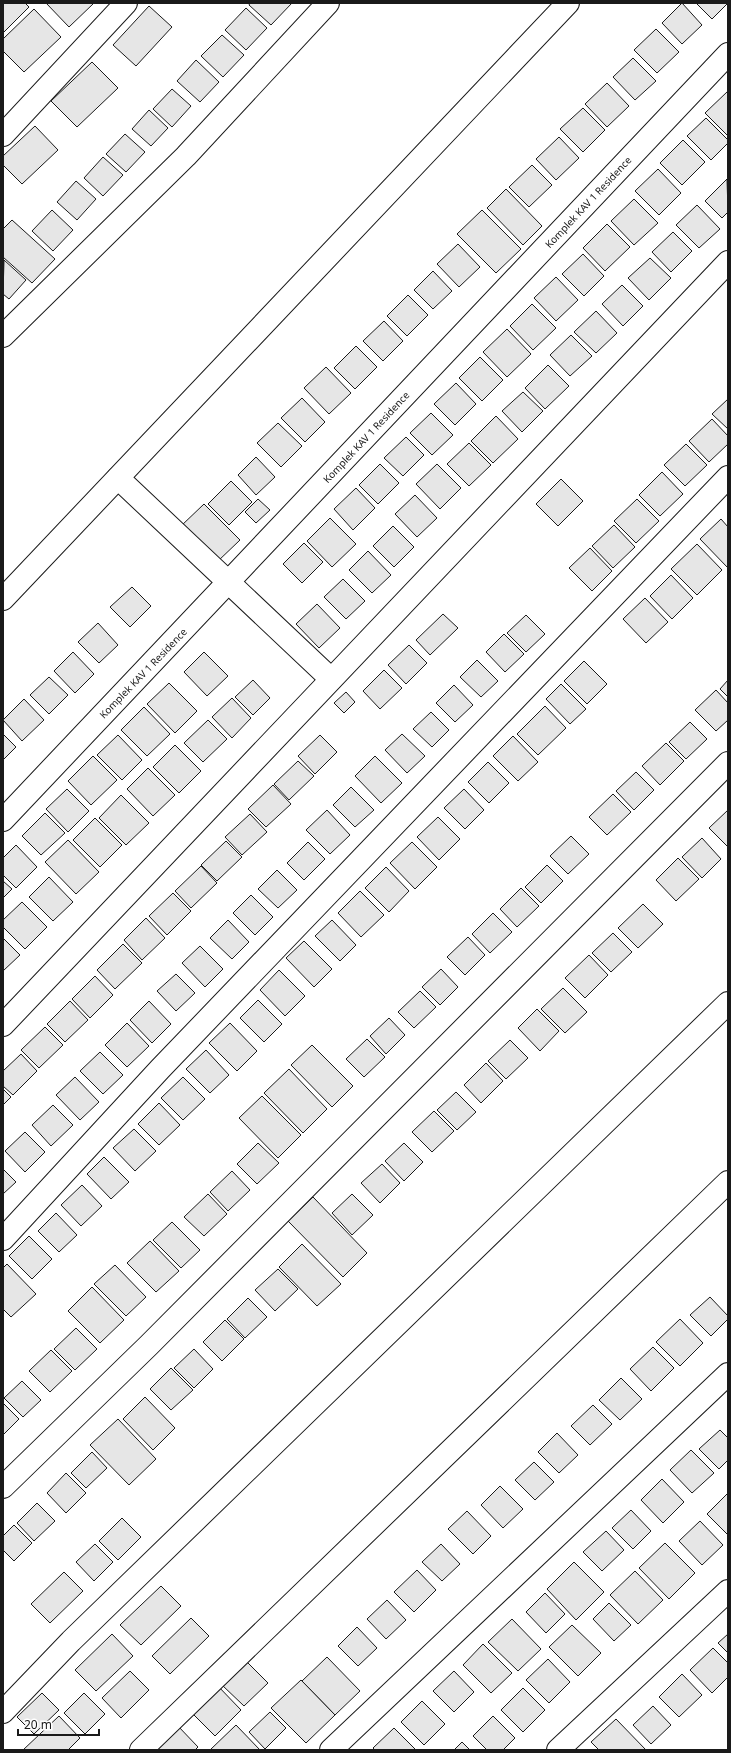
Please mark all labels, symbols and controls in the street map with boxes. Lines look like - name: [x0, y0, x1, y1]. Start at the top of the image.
- street label: Komplek KAV 1 Residence: [542, 153, 635, 251]
- street label: Komplek KAV 1 Residence: [320, 388, 413, 486]
- street label: Komplek KAV 1 Residence: [96, 624, 190, 721]
- scale bar: [18, 1711, 99, 1737]
- text: 20 m: [24, 1716, 52, 1733]

